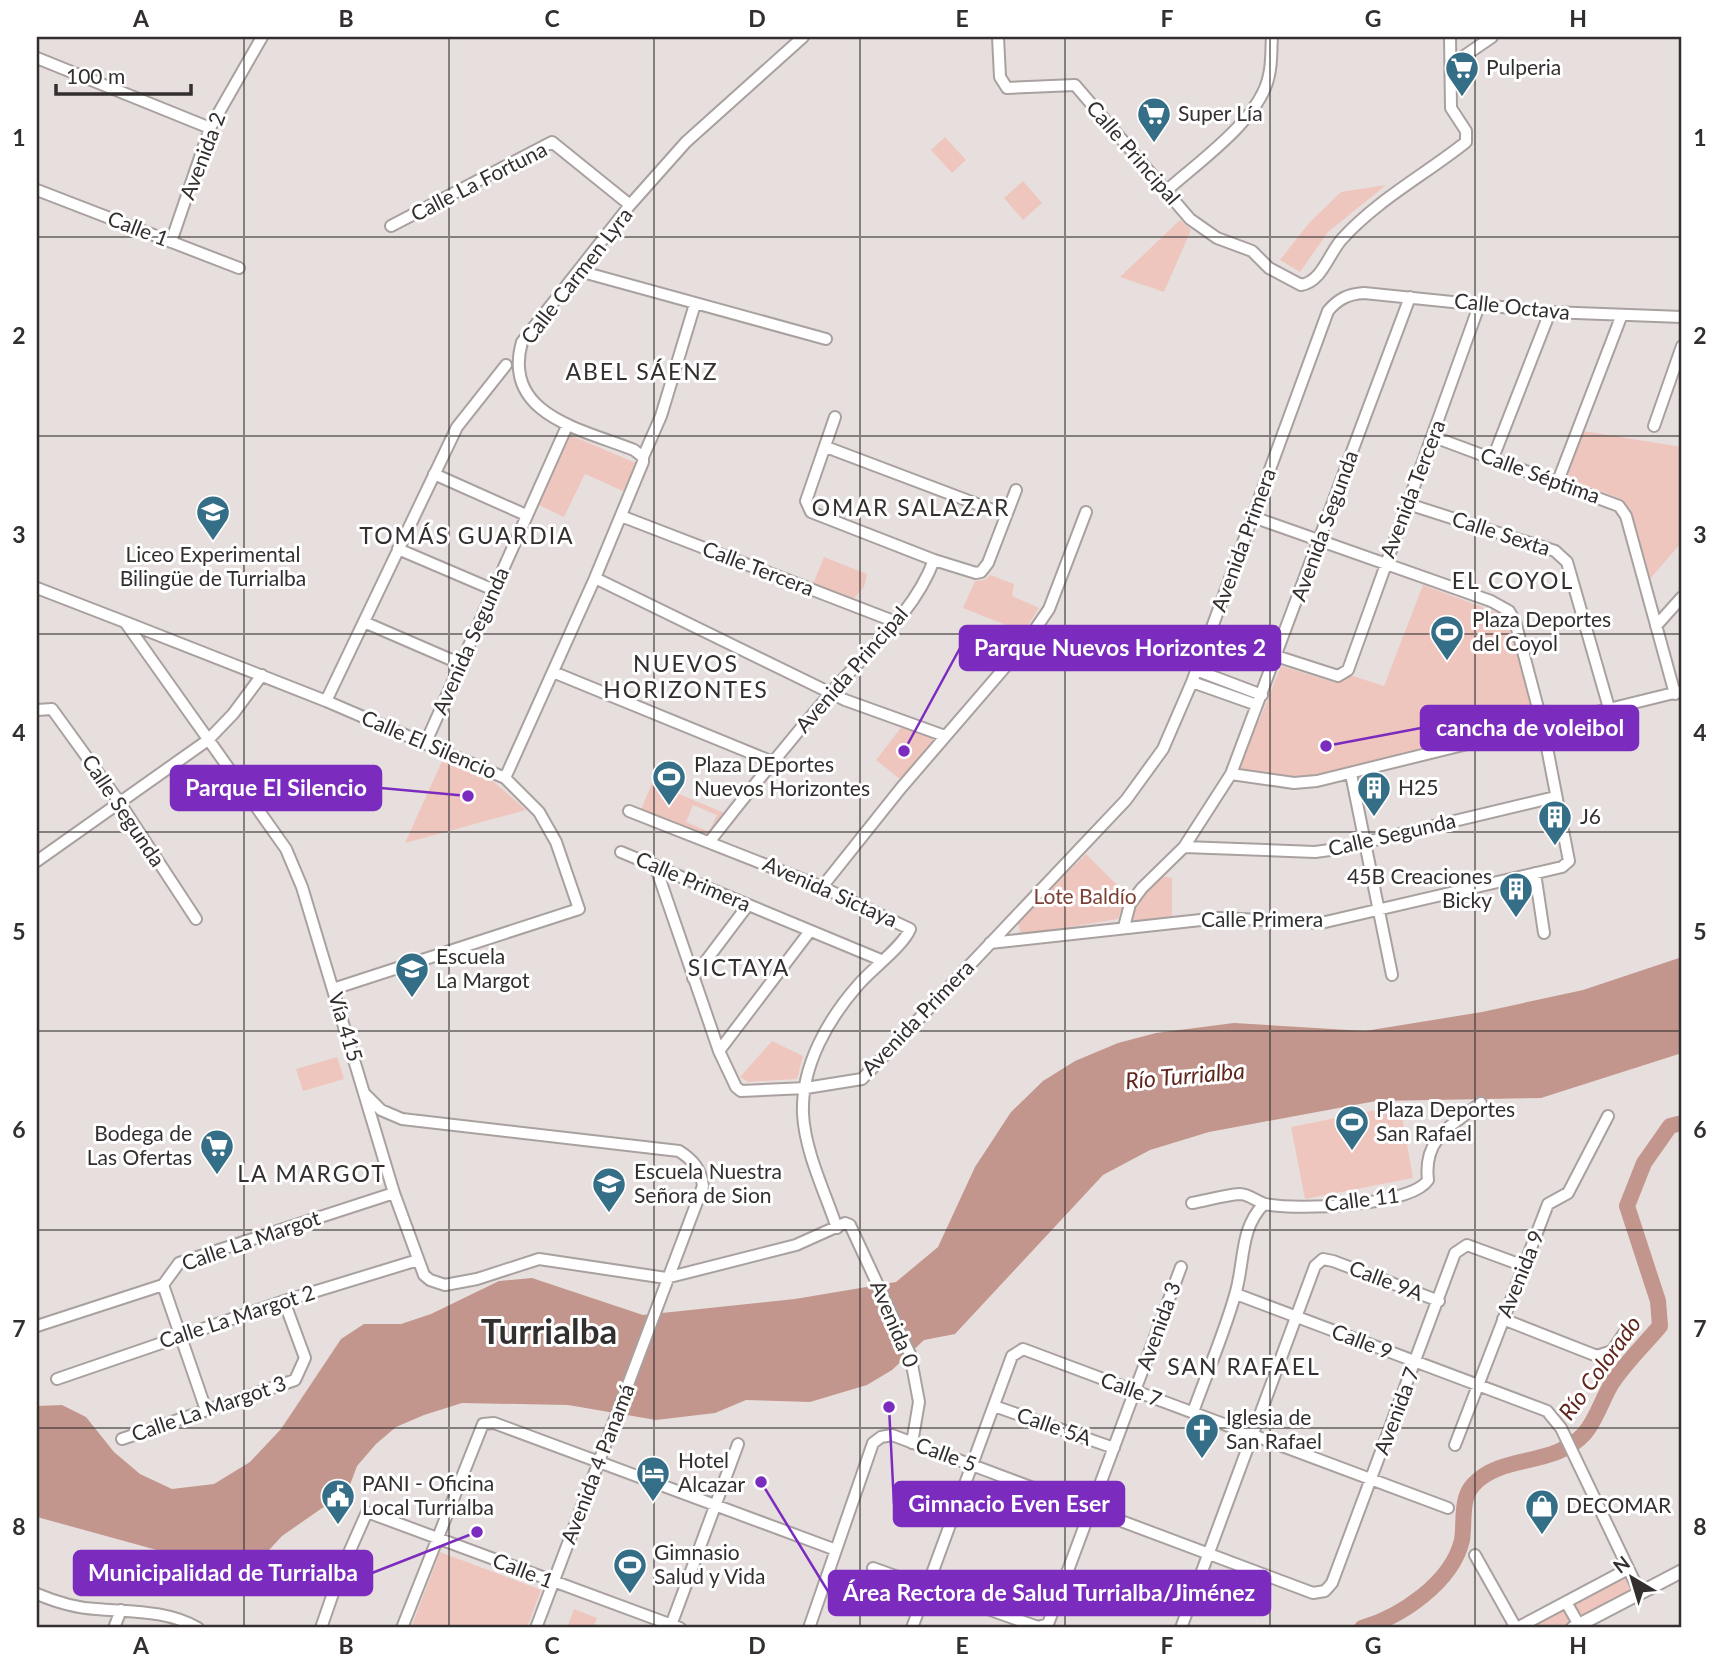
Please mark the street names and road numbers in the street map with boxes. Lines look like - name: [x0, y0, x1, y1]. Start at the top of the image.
- street label: Calle Principal: [1082, 95, 1186, 209]
- street label: Avenida 2: [174, 108, 230, 203]
- street label: Calle La Fortuna: [406, 136, 551, 226]
- street label: Calle Carmen Lyra: [515, 202, 637, 348]
- street label: Calle 1: [105, 205, 172, 251]
- street label: Calle Octava: [1453, 287, 1571, 324]
- street label: Avenida Tercera: [1374, 416, 1449, 561]
- street label: Calle Séptima: [1477, 441, 1604, 508]
- street label: Avenida Segunda: [1285, 447, 1362, 604]
- street label: Avenida Primera: [1205, 464, 1280, 615]
- street label: Calle Sexta: [1449, 505, 1554, 560]
- street label: Calle Tercera: [699, 535, 818, 600]
- street label: Avenida Segunda: [426, 563, 513, 718]
- street label: Avenida Principal: [789, 601, 912, 737]
- street label: Calle El Silencio: [358, 704, 501, 783]
- street label: Calle Segunda: [78, 749, 171, 871]
- street label: Calle Segunda: [1326, 807, 1458, 860]
- street label: Calle Primera: [632, 845, 755, 916]
- street label: Avenida Sictaya: [760, 850, 902, 931]
- street label: Calle Primera: [1201, 906, 1323, 931]
- street label: Avenida Primera: [856, 954, 978, 1080]
- street label: Vía 415: [324, 989, 369, 1064]
- street label: Calle 11: [1323, 1182, 1401, 1216]
- street label: Calle La Margot: [178, 1204, 323, 1275]
- street label: Avenida 9: [1491, 1226, 1548, 1321]
- street label: Calle 9A: [1346, 1254, 1428, 1305]
- street label: Avenida 0: [866, 1276, 925, 1370]
- street label: Avenida 3: [1130, 1278, 1185, 1373]
- street label: Calle La Margot 2: [156, 1279, 317, 1352]
- street label: Calle 9: [1329, 1318, 1396, 1364]
- street label: Avenida 7: [1368, 1363, 1424, 1458]
- street label: Calle 7: [1098, 1366, 1165, 1411]
- street label: Calle La Margot 3: [128, 1369, 289, 1446]
- street label: Avenida 4 Panamá: [555, 1380, 639, 1547]
- street label: Calle 5A: [1014, 1401, 1096, 1450]
- street label: Calle 5: [913, 1431, 980, 1476]
- street label: Calle 1: [490, 1547, 557, 1593]

